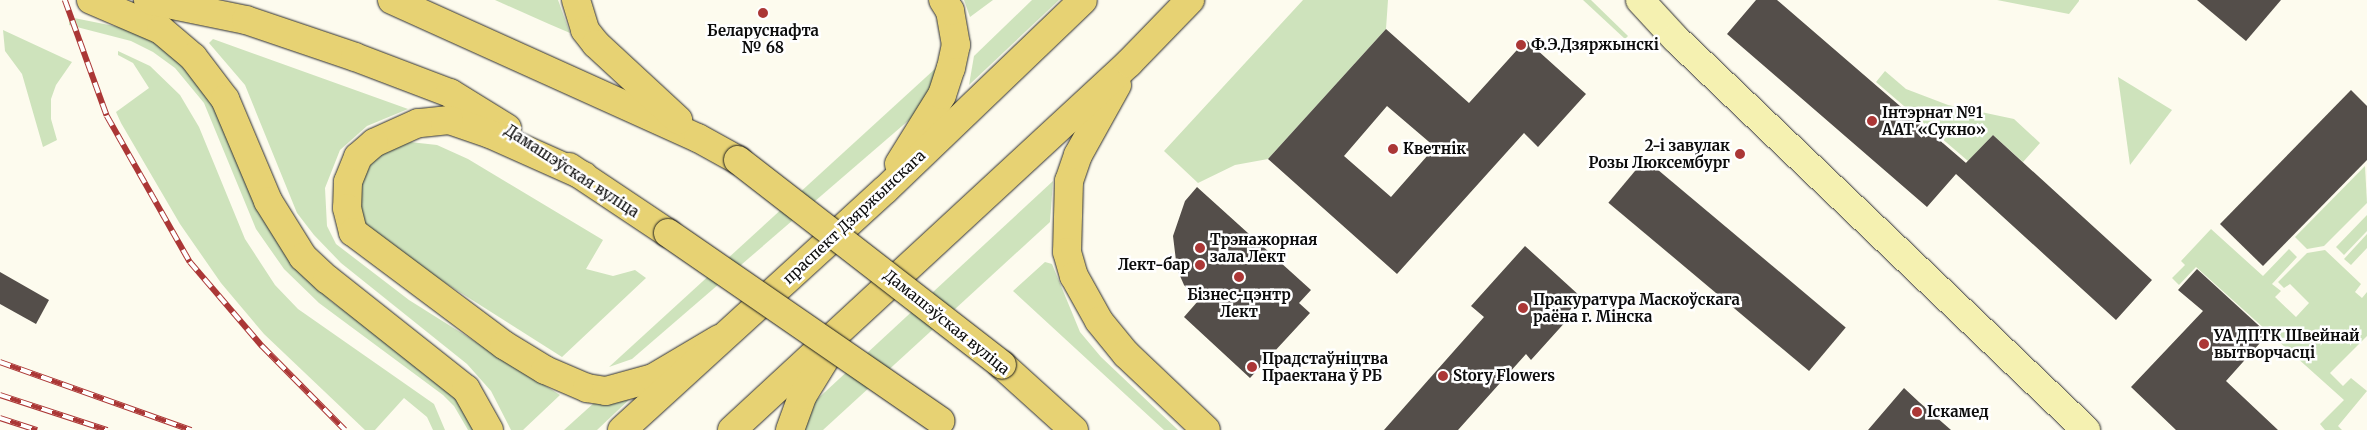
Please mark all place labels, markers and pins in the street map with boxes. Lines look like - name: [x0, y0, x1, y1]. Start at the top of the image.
- marker: Беларуснафта № 68: [757, 7, 769, 19]
- place label: Беларуснафта № 68: [707, 21, 819, 56]
- place label: Ф.Э.Дзяржынскі: [1531, 36, 1659, 54]
- marker: Ф.Э.Дзяржынскі: [1515, 39, 1527, 51]
- place label: Інтэрнат №1 ААТ «Сукно»: [1882, 103, 1986, 138]
- marker: Інтэрнат №1 ААТ «Сукно»: [1866, 115, 1878, 127]
- place label: 2-і завулак Розы Люксембург: [1589, 136, 1730, 171]
- place label: Кветнік: [1403, 140, 1466, 158]
- marker: Кветнік: [1387, 143, 1399, 155]
- marker: 2-і завулак Розы Люксембург: [1734, 148, 1746, 160]
- place label: Трэнажорная зала Лект: [1210, 230, 1318, 265]
- marker: Трэнажорная зала Лект: [1194, 242, 1206, 254]
- place label: Лект-бар: [1118, 256, 1190, 274]
- marker: Лект-бар: [1194, 259, 1206, 271]
- marker: Бізнес-цэнтр Лект: [1233, 271, 1245, 283]
- place label: Бізнес-цэнтр Лект: [1187, 285, 1291, 320]
- place label: Пракуратура Маскоўскага раёна г. Мінска: [1533, 290, 1740, 325]
- marker: Пракуратура Маскоўскага раёна г. Мінска: [1517, 302, 1529, 314]
- place label: УА ДПТК Швейнай вытворчасці: [2214, 326, 2360, 361]
- marker: УА ДПТК Швейнай вытворчасці: [2198, 338, 2210, 350]
- place label: Прадстаўніцтва Праектана ў РБ: [1262, 349, 1388, 384]
- marker: Прадстаўніцтва Праектана ў РБ: [1246, 361, 1258, 373]
- place label: Story Flowers: [1453, 367, 1555, 385]
- marker: Story Flowers: [1437, 370, 1449, 382]
- place label: Іскамед: [1927, 403, 1989, 421]
- marker: Іскамед: [1911, 406, 1923, 418]

